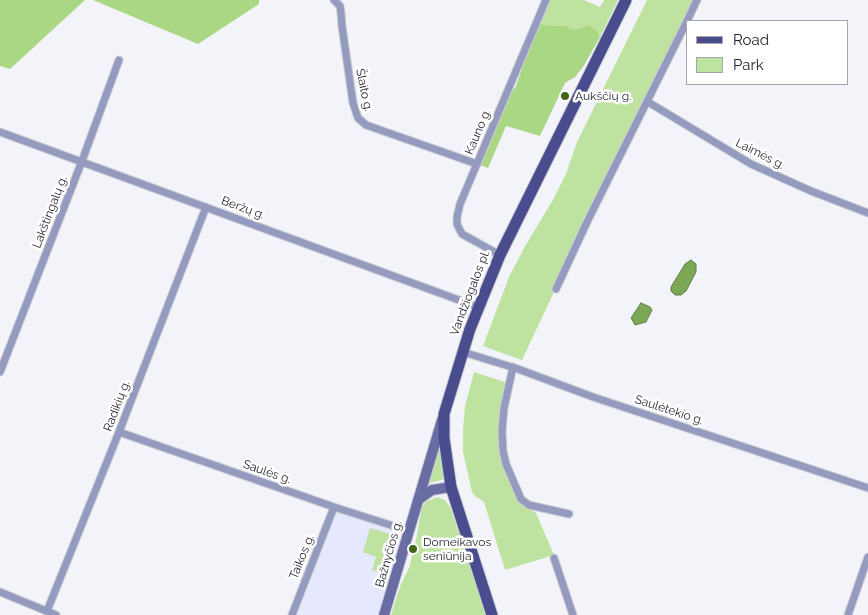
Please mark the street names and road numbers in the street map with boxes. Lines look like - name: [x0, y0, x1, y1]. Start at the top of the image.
- street label: Šlaito g.: [352, 67, 376, 113]
- street label: Kauno g.: [462, 107, 494, 157]
- street label: Laimės g.: [733, 136, 787, 172]
- street label: Lakštingalų g.: [30, 174, 70, 250]
- street label: Beržų g.: [219, 194, 267, 222]
- street label: Vandžiogalos pl.: [447, 248, 493, 338]
- street label: Radikių g.: [101, 379, 133, 433]
- street label: Saulėtekio g.: [633, 392, 705, 428]
- street label: Saulės g.: [241, 457, 293, 487]
- street label: Bažnyčios g.: [373, 519, 405, 589]
- street label: Taikos g.: [287, 533, 317, 581]

